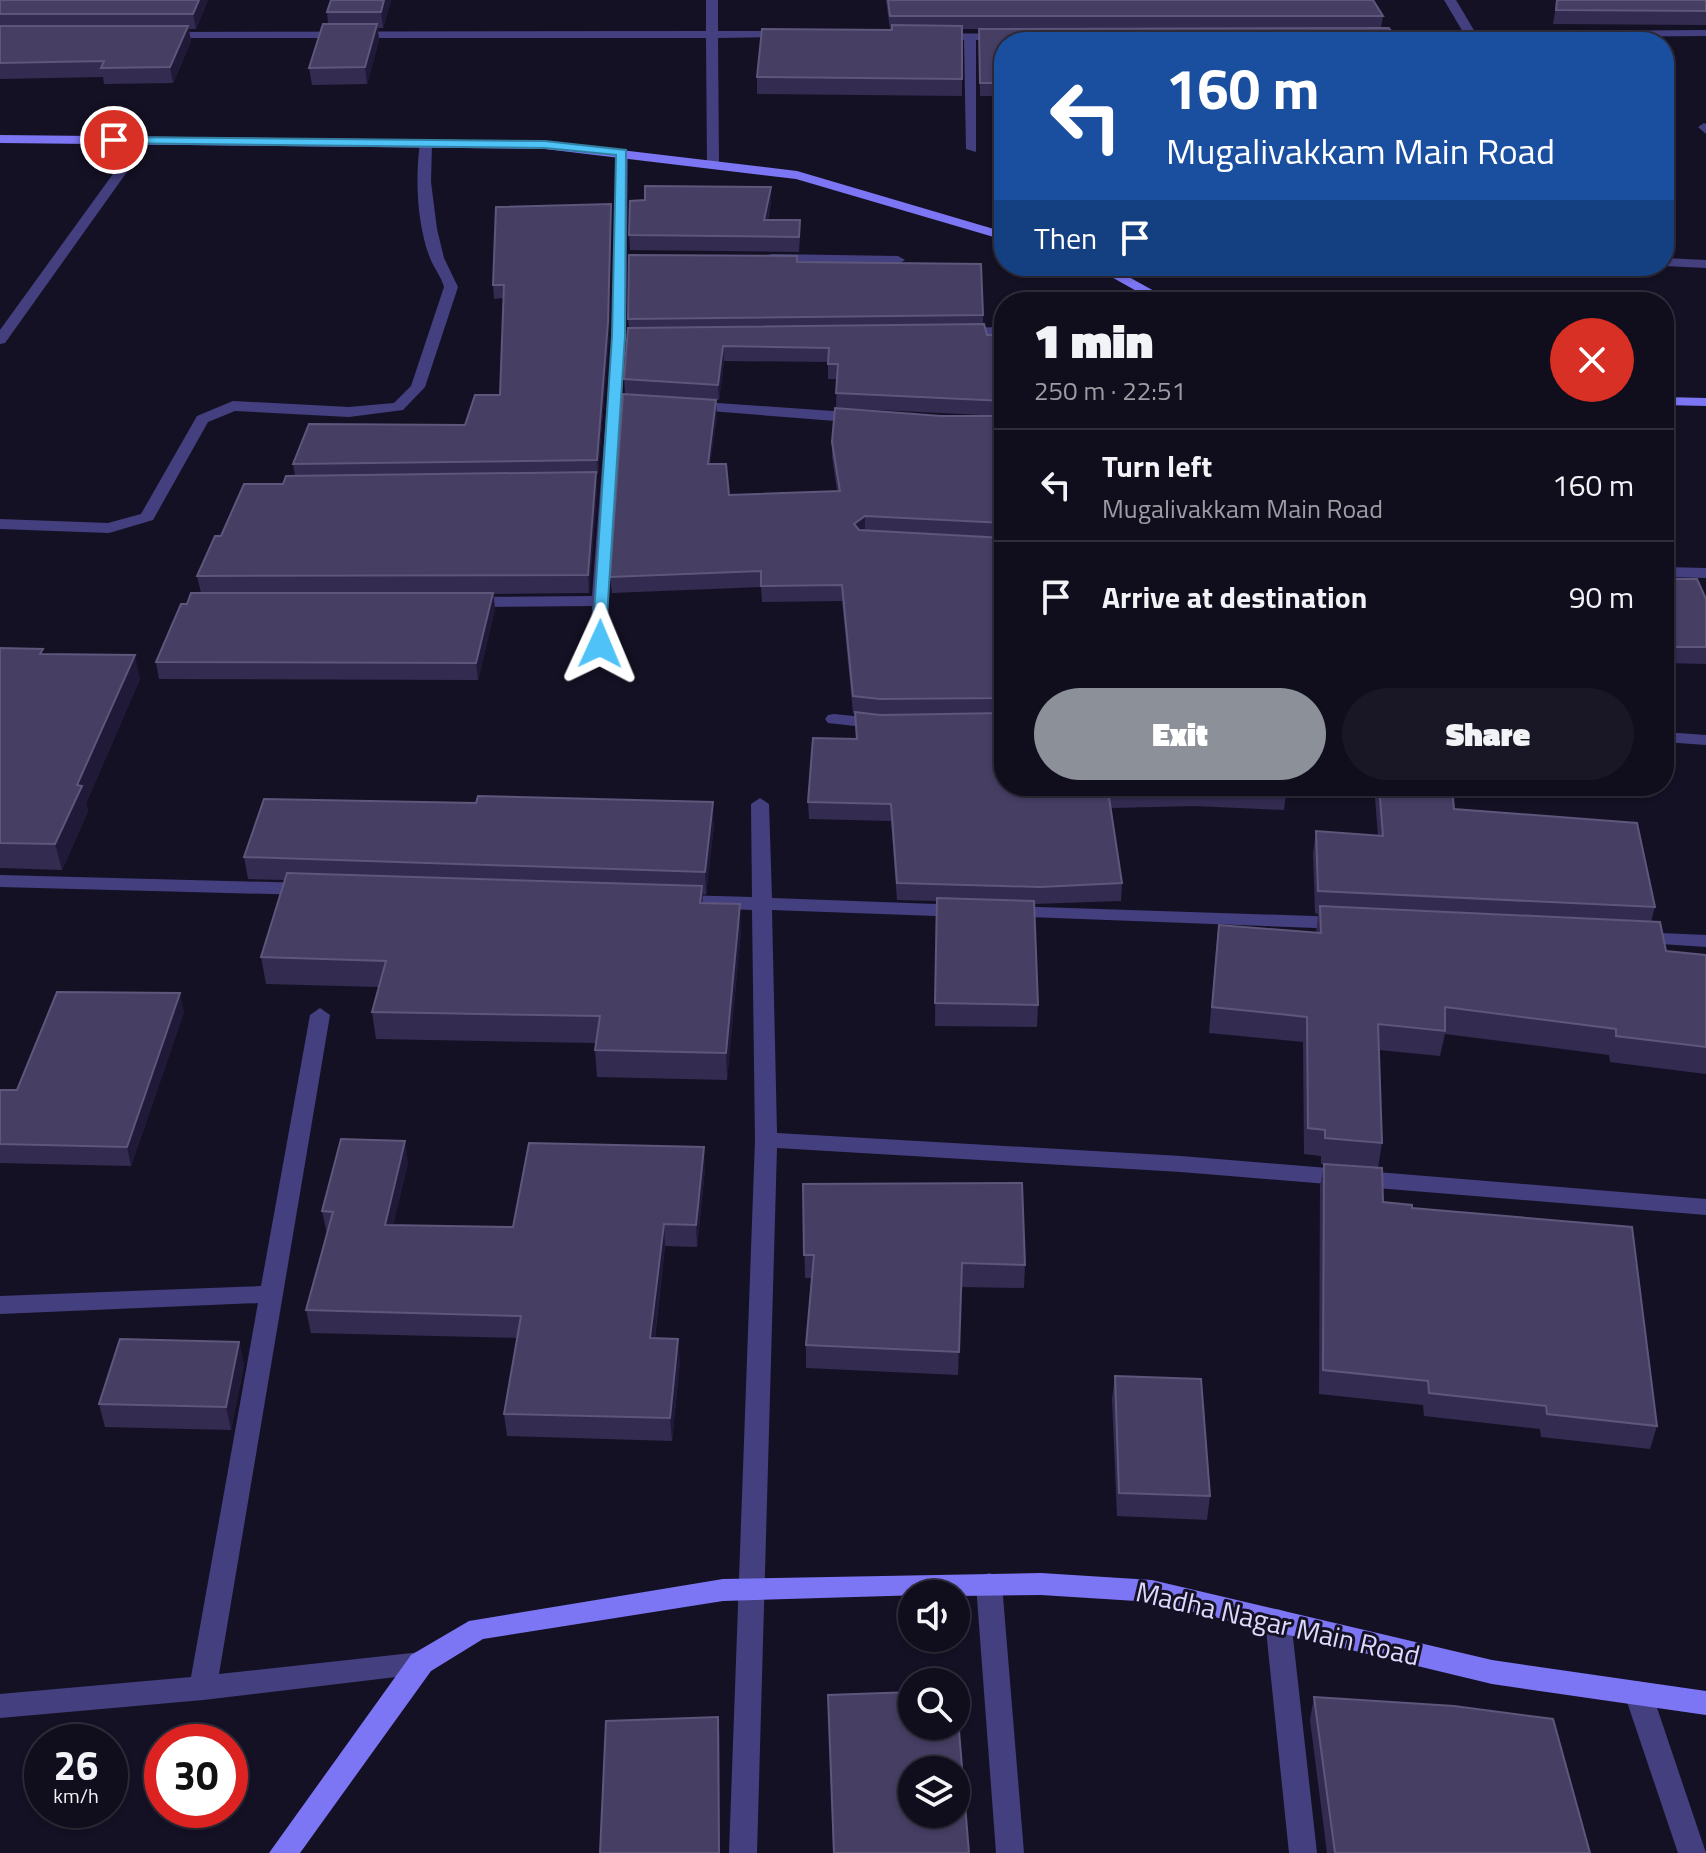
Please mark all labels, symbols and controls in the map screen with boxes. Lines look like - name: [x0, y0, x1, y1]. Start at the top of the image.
- text: 160 m: [1166, 46, 1319, 131]
- icon: left: [1034, 64, 1138, 168]
- pin: [80, 106, 148, 174]
- icon: arrive: [92, 118, 136, 162]
- text: Mugalivakkam Main Road: [1166, 123, 1555, 178]
- text: Then: [1034, 215, 1097, 261]
- icon: arrive: [1113, 216, 1157, 260]
- text: 1 min: [1034, 304, 1153, 377]
- button: close: [1550, 318, 1634, 402]
- text: 250 m · 22:51: [1034, 371, 1186, 410]
- text: Turn left: [1102, 443, 1212, 489]
- text: 160 m: [1552, 462, 1634, 508]
- icon: left: [1034, 463, 1078, 507]
- text: Mugalivakkam Main Road: [1102, 489, 1383, 528]
- text: Arrive at destination: [1102, 574, 1367, 620]
- text: 90 m: [1569, 574, 1634, 620]
- icon: arrive: [1034, 575, 1078, 619]
- position arrow: [558, 602, 642, 686]
- button: Exit: [1034, 688, 1326, 780]
- button: Share: [1342, 688, 1634, 780]
- street label: Madha Nagar Main Road: [1132, 1569, 1424, 1677]
- map controls: [898, 1580, 970, 1828]
- button: sound: [898, 1580, 970, 1652]
- button: search: [898, 1668, 970, 1740]
- speed limit sign: 30: [144, 1724, 248, 1828]
- text: 26: [54, 1735, 98, 1796]
- button: layers: [898, 1756, 970, 1828]
- text: km/h: [53, 1780, 99, 1811]

